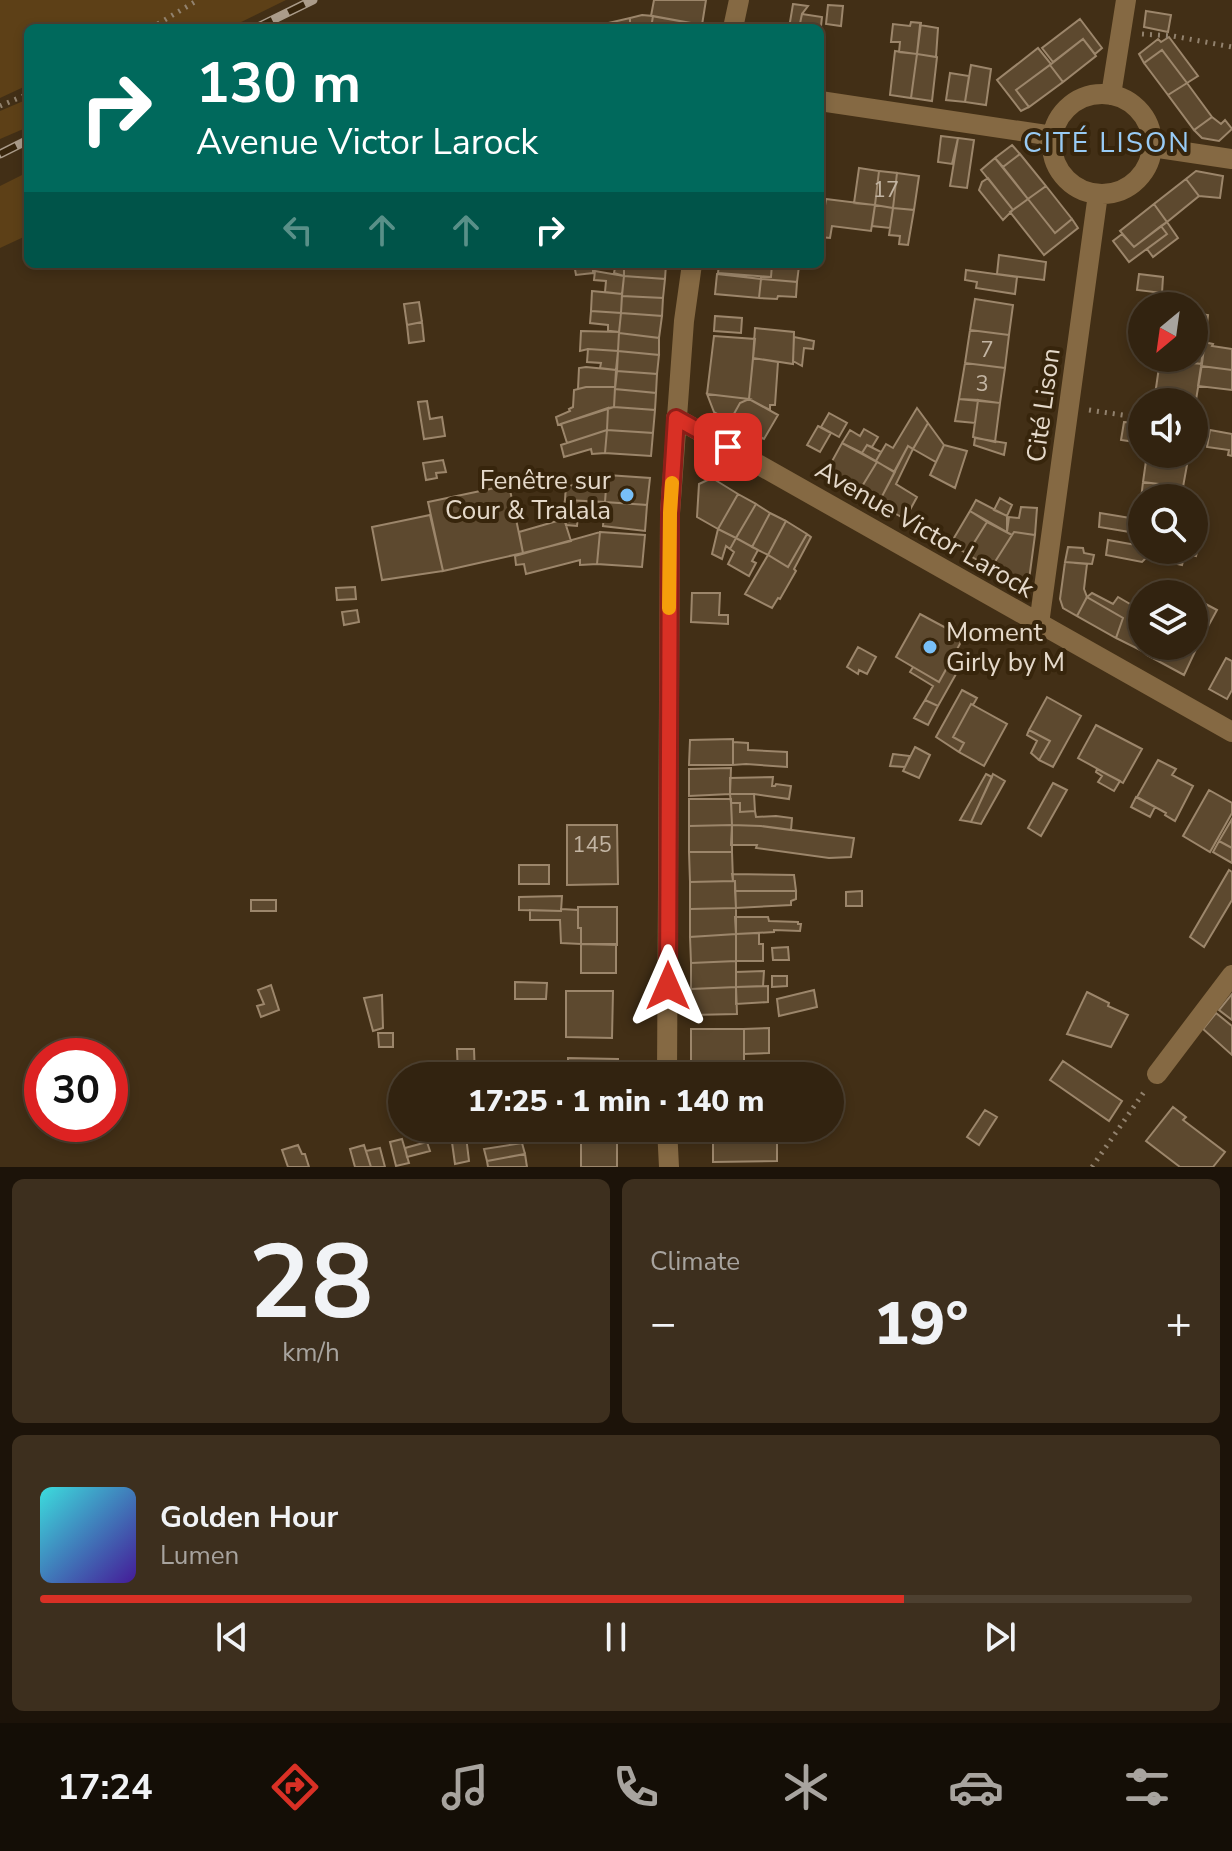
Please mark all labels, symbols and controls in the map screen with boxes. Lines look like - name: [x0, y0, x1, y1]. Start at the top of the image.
- text: 130 m: [196, 45, 361, 122]
- icon: right: [64, 56, 168, 160]
- text: Avenue Victor Larock: [196, 118, 538, 167]
- district label: CITÉ LISON: [1023, 124, 1191, 162]
- house number: 17: [873, 175, 899, 205]
- icon: left: [276, 208, 320, 252]
- icon: ahead: [360, 208, 404, 252]
- icon: ahead: [444, 208, 488, 252]
- icon: right: [528, 208, 572, 252]
- north arrow: [1128, 292, 1208, 372]
- map controls: [1128, 292, 1208, 660]
- house number: 7: [980, 335, 994, 365]
- street label: Cité Lison: [1018, 346, 1069, 464]
- house number: 3: [975, 369, 989, 399]
- button: sound: [1128, 388, 1208, 468]
- pin: [694, 413, 762, 481]
- icon: arrive: [706, 425, 750, 469]
- street label: Avenue Victor Larock: [809, 452, 1041, 607]
- place label: Fenêtre sur Cour & Tralala: [445, 463, 612, 528]
- button: search: [1128, 484, 1208, 564]
- marker: Fenêtre sur Cour & Tralala: [618, 486, 636, 504]
- button: layers: [1128, 580, 1208, 660]
- place label: Moment Girly by M: [946, 615, 1065, 680]
- marker: Moment Girly by M: [921, 638, 939, 656]
- house number: 145: [572, 830, 612, 860]
- position arrow: [626, 944, 710, 1028]
- speed limit sign: 30: [24, 1038, 128, 1142]
- text: 17:25 · 1 min · 140 m: [468, 1081, 764, 1122]
- text: 28: [249, 1212, 373, 1354]
- text: Climate: [650, 1244, 740, 1279]
- text: 19°: [873, 1283, 969, 1365]
- text: −: [650, 1294, 676, 1354]
- text: +: [1166, 1294, 1192, 1354]
- text: km/h: [282, 1335, 340, 1370]
- text: Golden Hour: [160, 1497, 338, 1538]
- text: Lumen: [160, 1538, 239, 1573]
- icon: previous: [210, 1615, 254, 1659]
- icon: pause: [594, 1615, 638, 1659]
- icon: next: [978, 1615, 1022, 1659]
- icon: directions: [267, 1759, 323, 1815]
- icon: music: [437, 1759, 493, 1815]
- icon: phone: [608, 1759, 664, 1815]
- icon: climate: [778, 1759, 834, 1815]
- icon: car: [948, 1759, 1004, 1815]
- icon: filters: [1119, 1759, 1175, 1815]
- text: 17:24: [57, 1763, 153, 1812]

